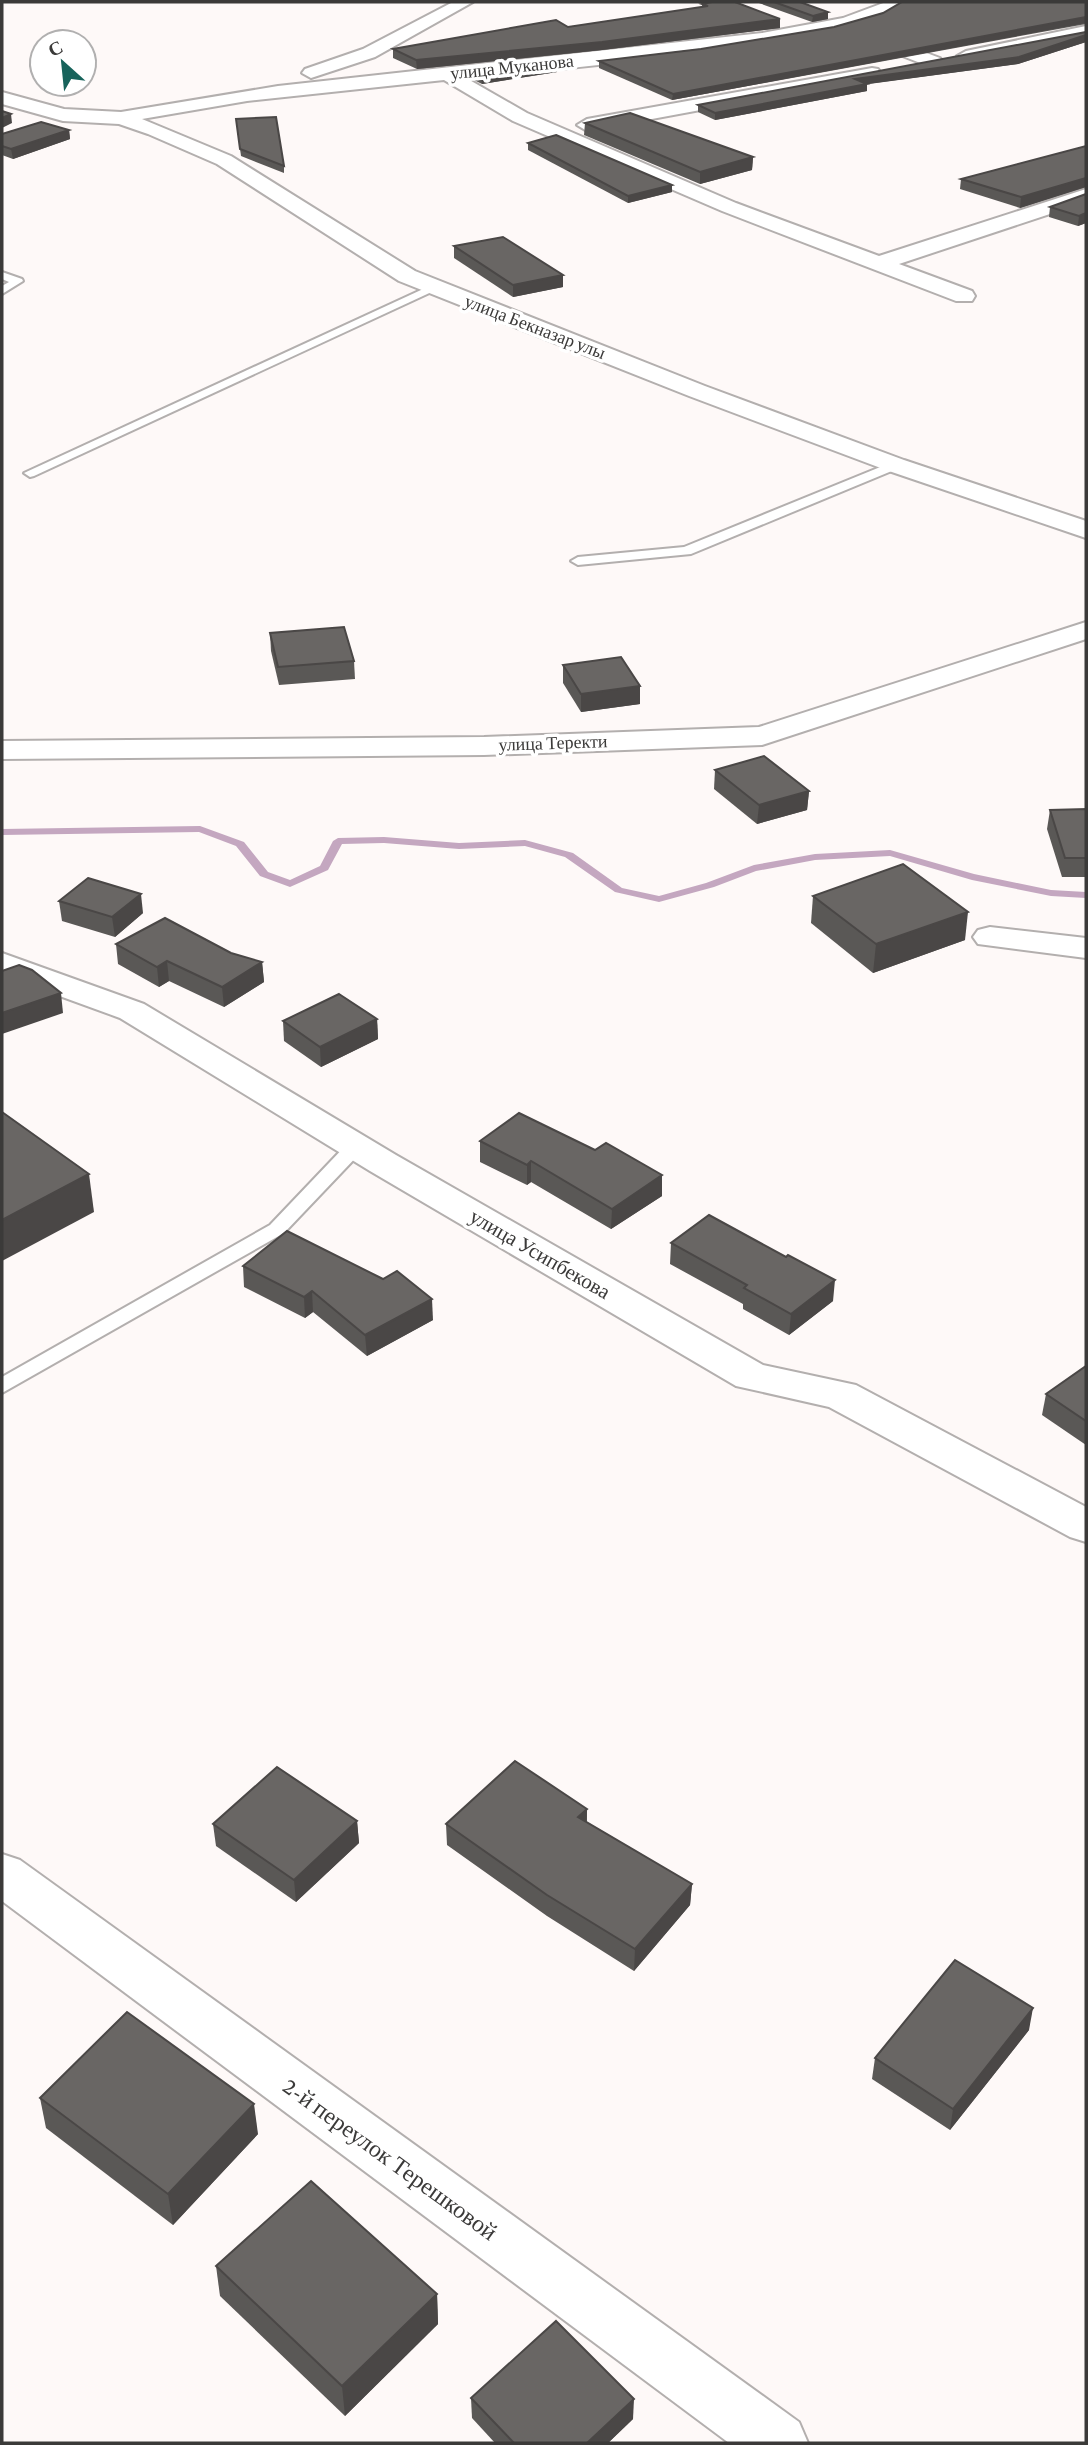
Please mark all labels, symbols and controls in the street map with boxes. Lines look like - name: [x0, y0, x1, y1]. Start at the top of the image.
- north arrow: [28, 28, 98, 98]
- text: С: [45, 36, 66, 61]
- street label: улица Муканова: [449, 51, 575, 83]
- street label: улица Бекназар улы: [462, 291, 608, 363]
- street label: улица Теректи: [498, 731, 608, 755]
- street label: улица Усипбекова: [465, 1204, 615, 1304]
- street label: 2-й переулок Терешковой: [278, 2072, 503, 2245]

